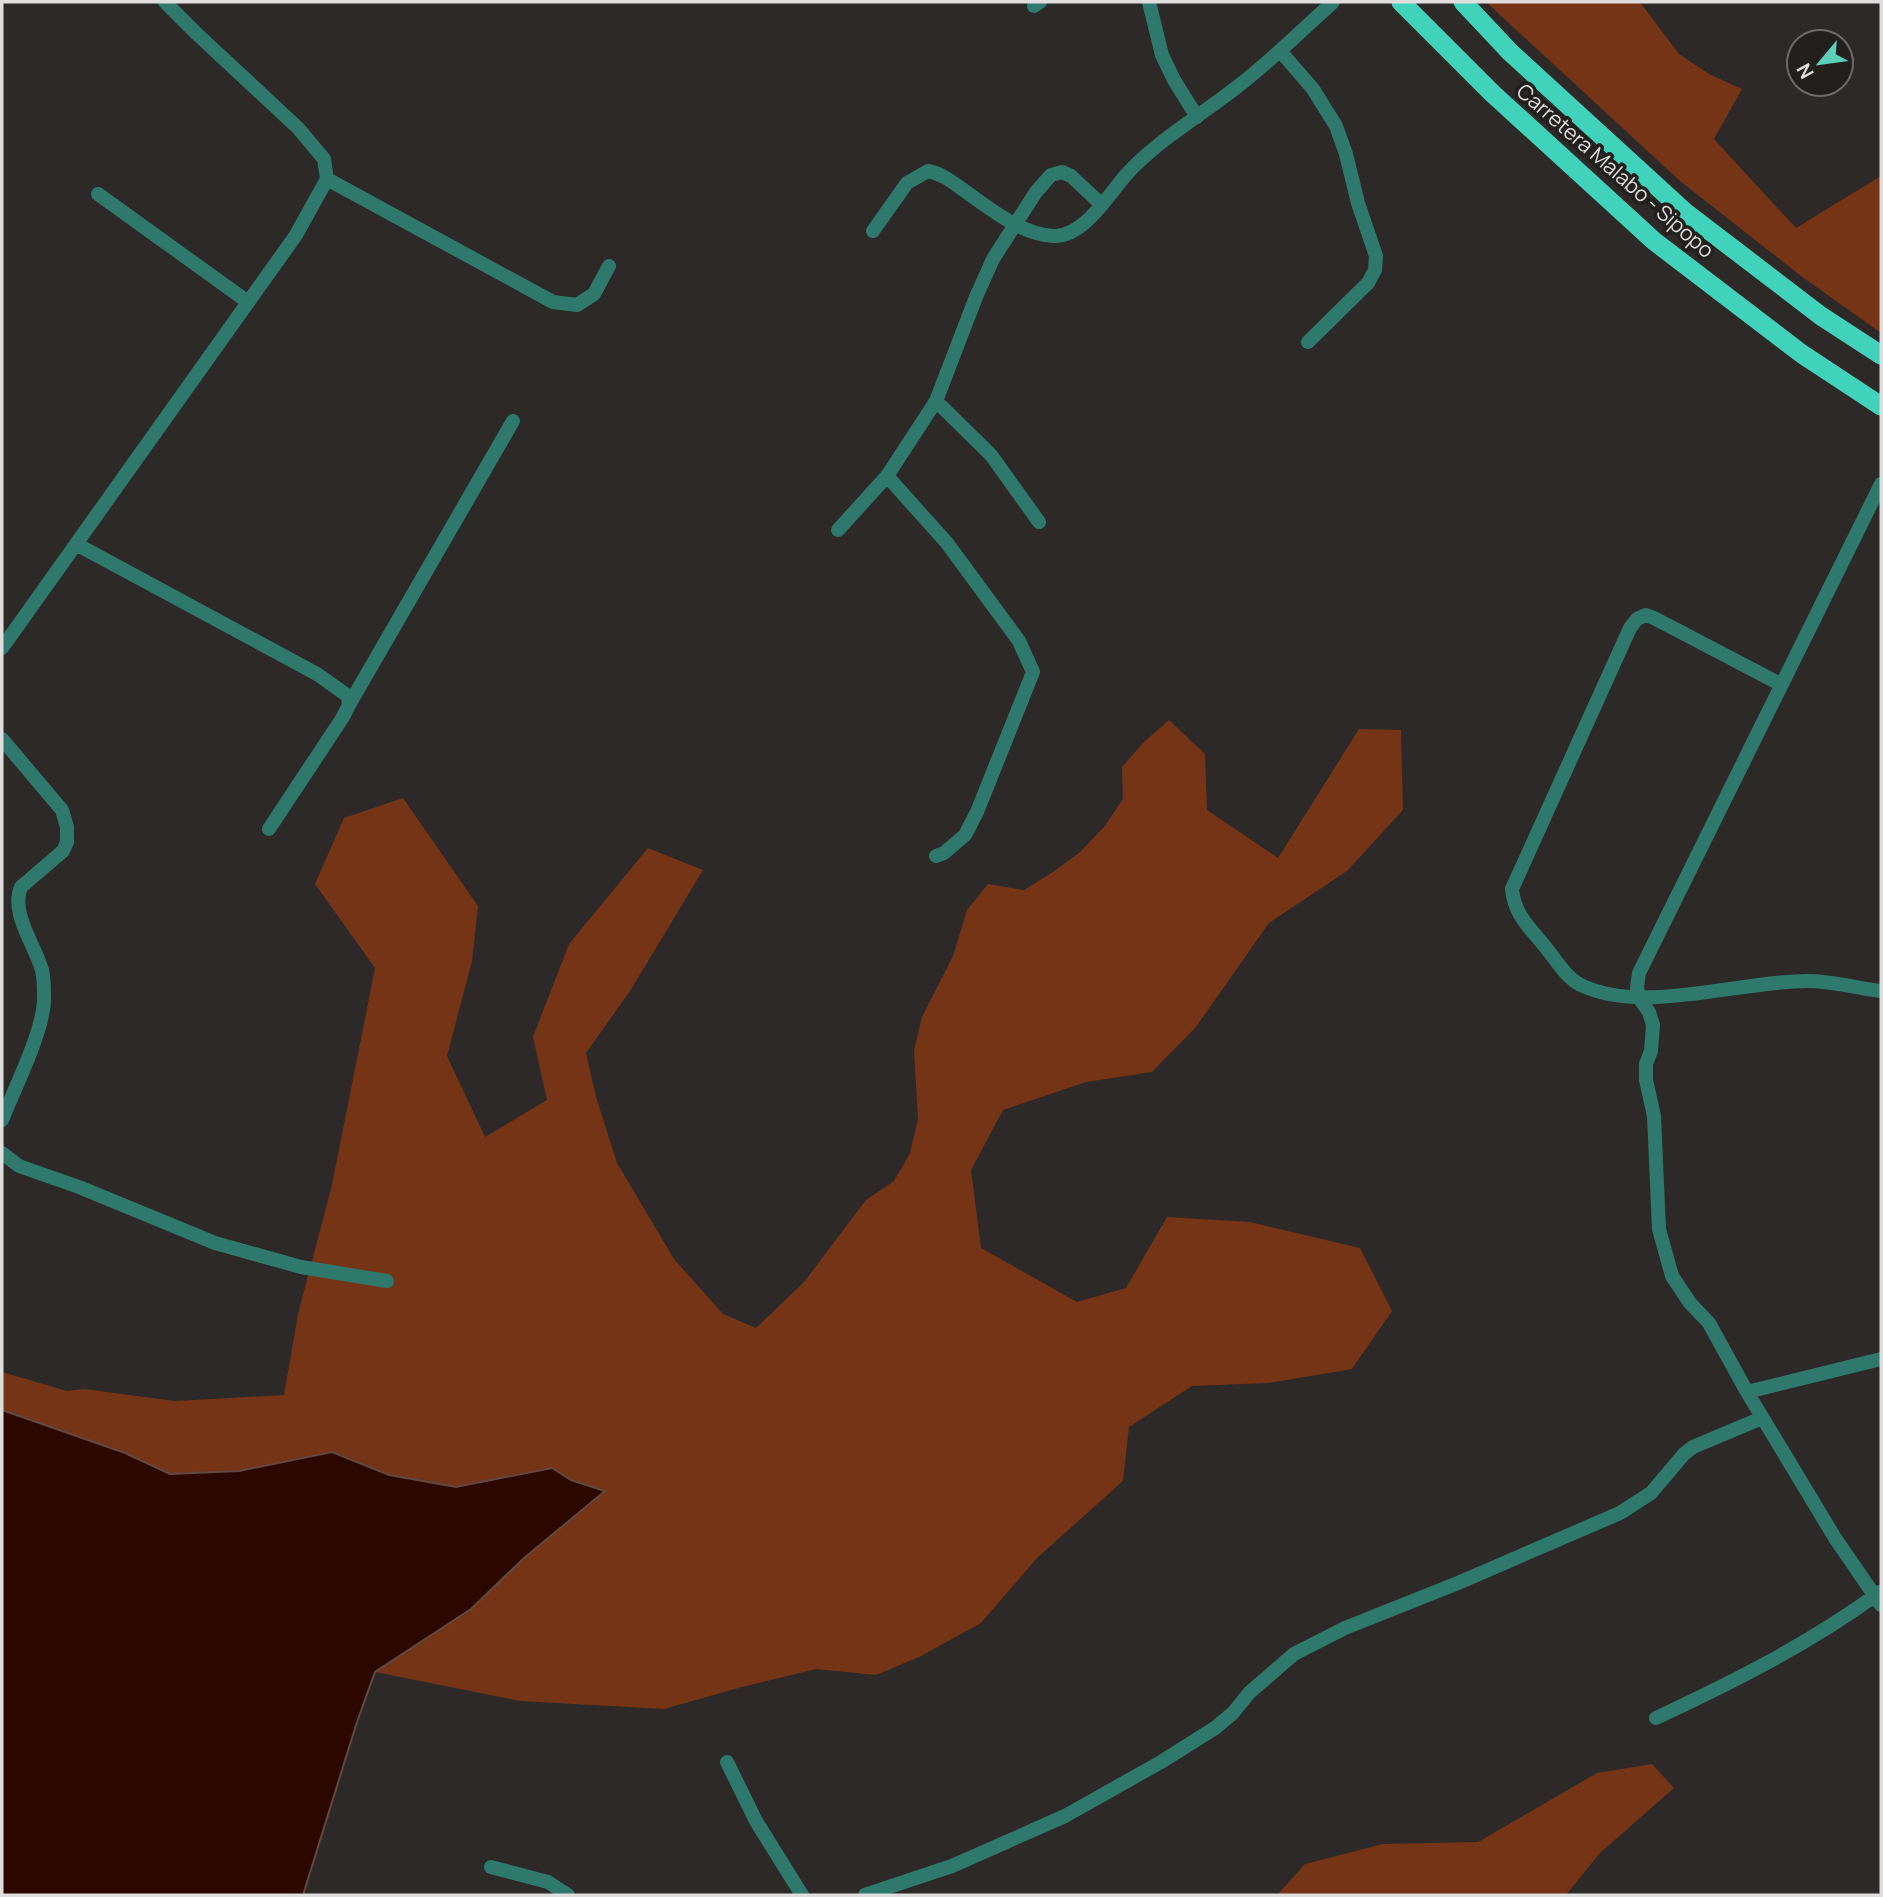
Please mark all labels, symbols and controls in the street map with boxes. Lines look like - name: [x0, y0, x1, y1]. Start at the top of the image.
- north arrow: [1785, 28, 1855, 98]
- text: N: [1790, 59, 1820, 84]
- street label: Carretera Malabo - Sipopo: [1511, 77, 1720, 264]

